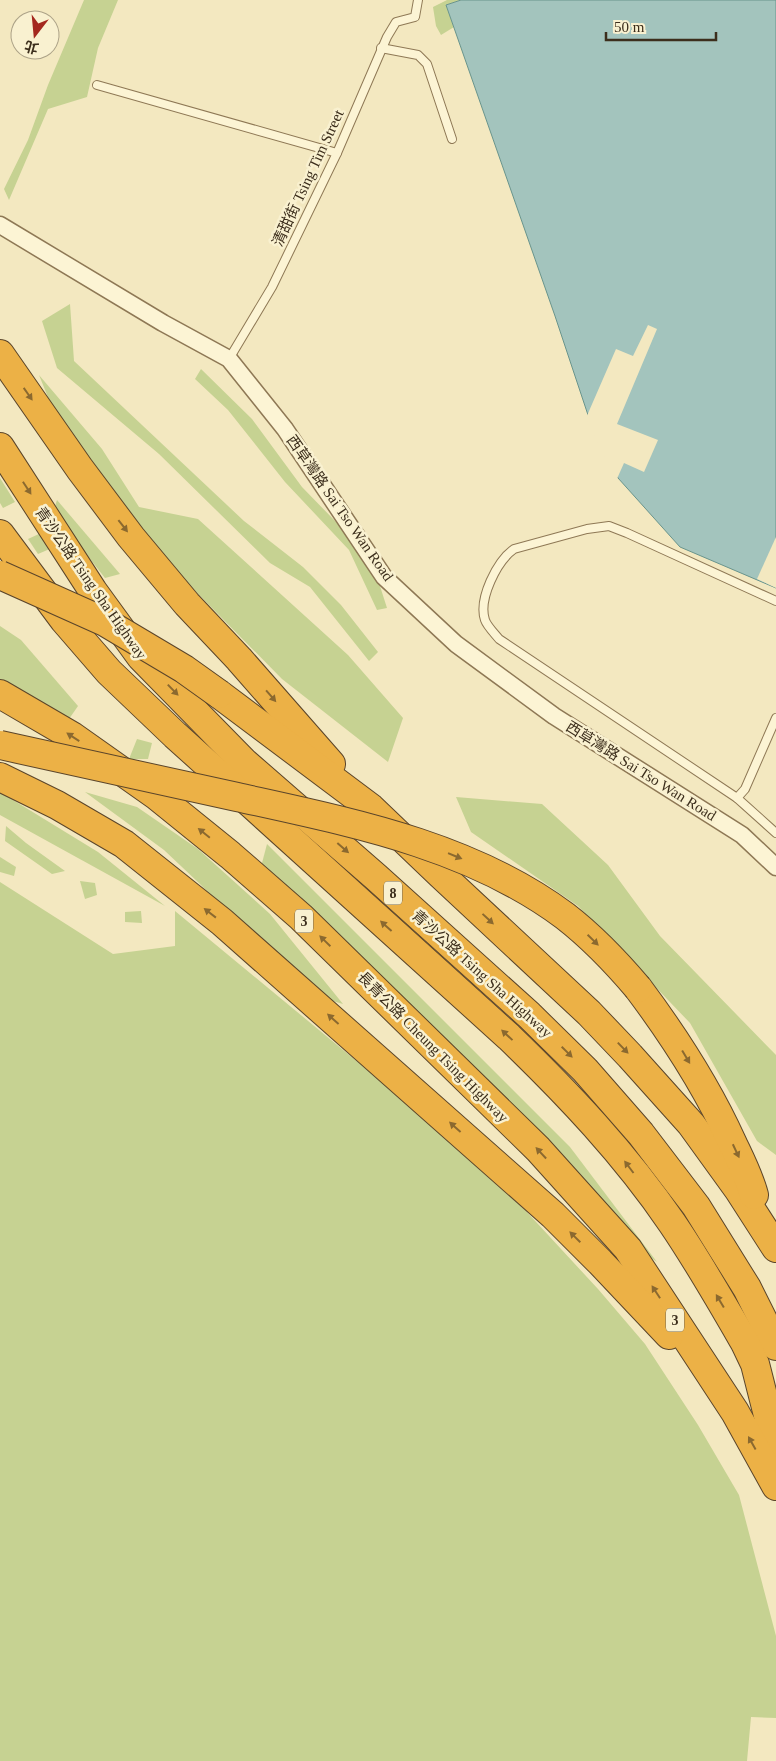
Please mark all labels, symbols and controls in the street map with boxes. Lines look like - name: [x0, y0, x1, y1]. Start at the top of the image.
- north arrow: [10, 10, 60, 60]
- scale bar: [606, 10, 716, 42]
- text: 50 m: [614, 19, 645, 35]
- text: 北: [23, 38, 40, 56]
- street label: 清甜街 Tsing Tim Street: [269, 107, 347, 249]
- one-way arrow: [23, 388, 33, 401]
- street label: 西草灣路 Sai Tso Wan Road: [284, 432, 397, 584]
- one-way arrow: [22, 482, 31, 495]
- street label: 青沙公路 Tsing Sha Highway: [32, 504, 150, 662]
- one-way arrow: [117, 519, 128, 532]
- one-way arrow: [167, 684, 179, 696]
- one-way arrow: [265, 690, 276, 702]
- street label: 西草灣路 Sai Tso Wan Road: [563, 718, 719, 824]
- one-way arrow: [66, 733, 79, 742]
- one-way arrow: [197, 828, 210, 839]
- one-way arrow: [336, 843, 349, 854]
- one-way arrow: [448, 852, 463, 860]
- road number: 8: [384, 881, 402, 904]
- one-way arrow: [204, 907, 217, 918]
- street label: 青沙公路 Tsing Sha Highway: [409, 907, 555, 1041]
- road number: 3: [295, 909, 313, 932]
- one-way arrow: [482, 913, 494, 925]
- one-way arrow: [381, 920, 393, 932]
- one-way arrow: [586, 934, 598, 946]
- one-way arrow: [320, 935, 332, 947]
- street label: 長青公路 Cheung Tsing Highway: [355, 969, 512, 1126]
- one-way arrow: [328, 1013, 340, 1025]
- one-way arrow: [502, 1029, 514, 1041]
- one-way arrow: [617, 1042, 629, 1054]
- one-way arrow: [560, 1046, 572, 1058]
- one-way arrow: [681, 1050, 690, 1063]
- one-way arrow: [449, 1121, 461, 1133]
- one-way arrow: [733, 1144, 741, 1158]
- one-way arrow: [535, 1148, 547, 1160]
- one-way arrow: [624, 1161, 635, 1174]
- one-way arrow: [569, 1231, 581, 1243]
- one-way arrow: [652, 1285, 661, 1299]
- one-way arrow: [716, 1295, 725, 1308]
- road number: 3: [666, 1308, 684, 1332]
- one-way arrow: [747, 1437, 756, 1450]

